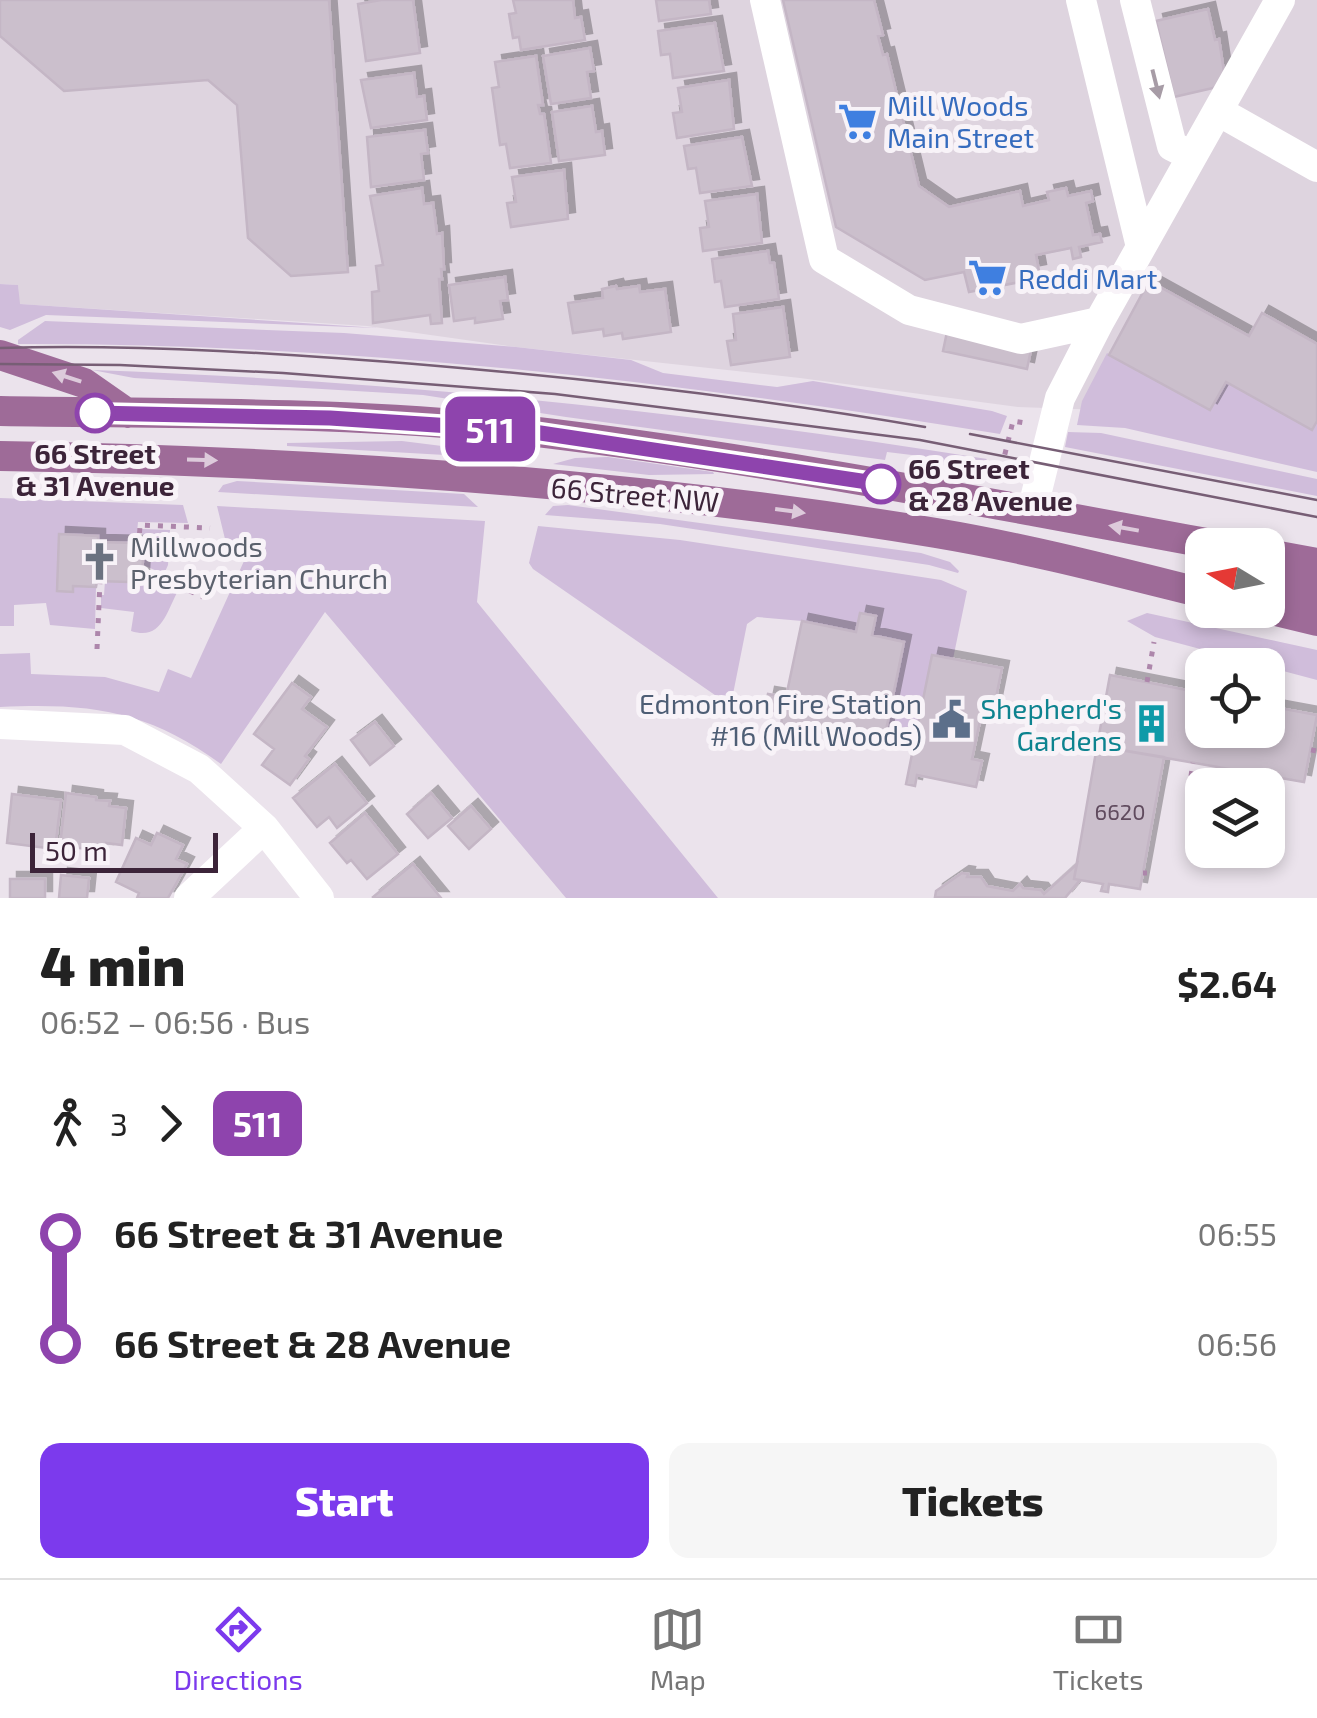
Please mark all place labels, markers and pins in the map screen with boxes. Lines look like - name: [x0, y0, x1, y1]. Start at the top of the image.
- place label: Mill Woods Main Street: [887, 88, 1034, 154]
- supermarket icon: Mill Woods Main Street: [836, 100, 878, 142]
- supermarket icon: Reddi Mart: [967, 257, 1009, 299]
- place label: Reddi Mart: [1018, 261, 1157, 295]
- marker: 66 Street & 31 Avenue: [76, 394, 114, 432]
- place label: 66 Street & 31 Avenue: [15, 436, 175, 502]
- place label: 66 Street & 28 Avenue: [908, 451, 1073, 517]
- marker: 66 Street & 28 Avenue: [862, 465, 900, 503]
- place label: Millwoods Presbyterian Church: [130, 529, 388, 595]
- church icon: Millwoods Presbyterian Church: [79, 541, 121, 583]
- place label: Edmonton Fire Station #16 (Mill Woods): [639, 686, 922, 752]
- place label: Shepherd's Gardens: [980, 691, 1122, 757]
- public building icon: Edmonton Fire Station #16 (Mill Woods): [931, 698, 973, 740]
- building icon: Shepherd's Gardens: [1131, 703, 1173, 745]

